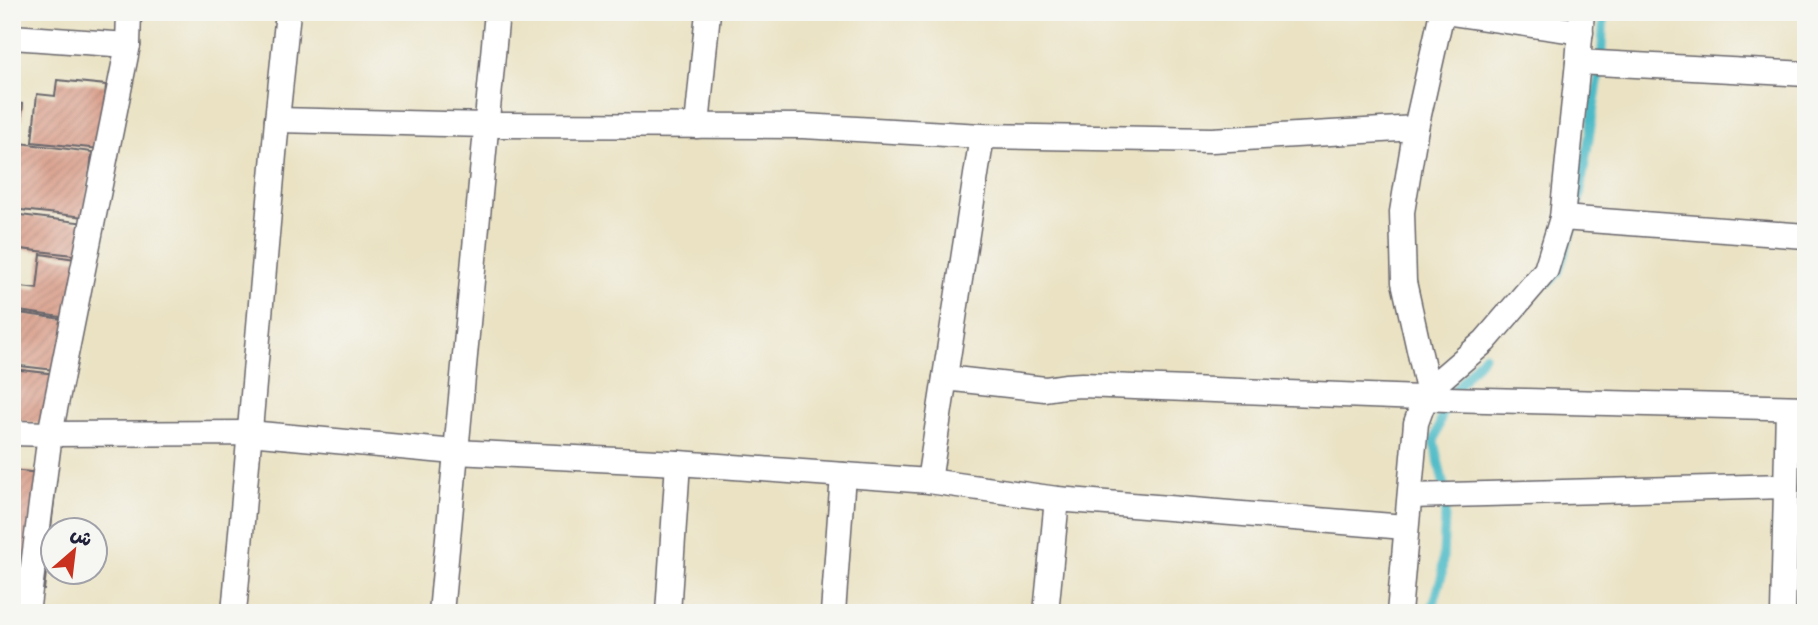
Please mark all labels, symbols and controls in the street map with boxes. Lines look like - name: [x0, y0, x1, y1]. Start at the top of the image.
- north arrow: [38, 516, 108, 586]
- text: ش: [67, 518, 98, 552]

